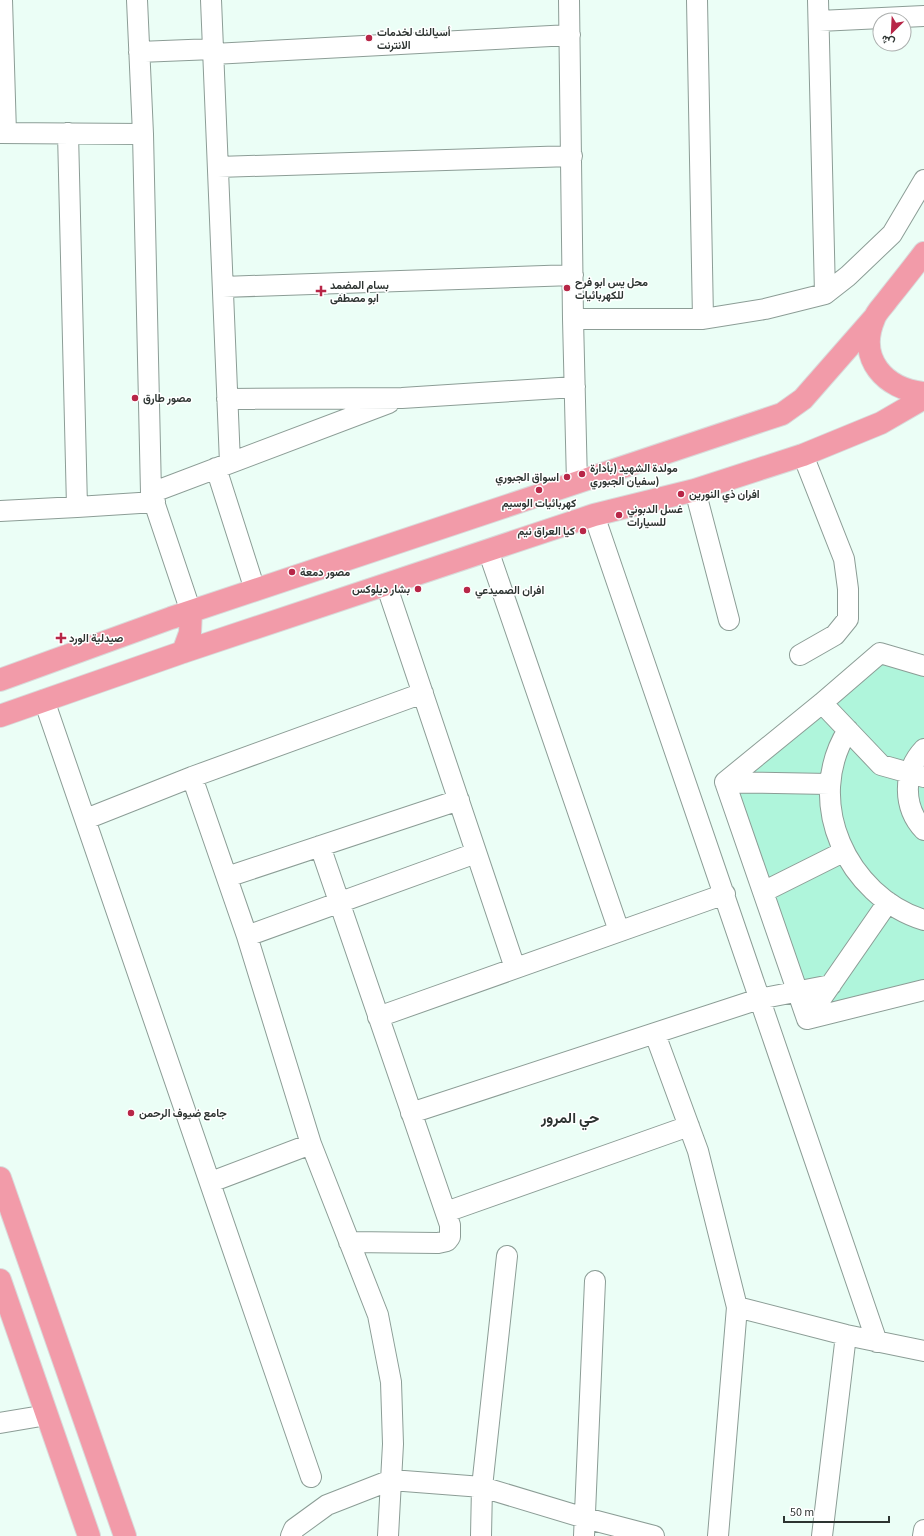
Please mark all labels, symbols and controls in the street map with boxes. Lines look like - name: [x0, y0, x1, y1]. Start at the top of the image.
- north arrow: [872, 12, 912, 52]
- place label: أسيالنك لخدمات الانترنت: [377, 25, 451, 53]
- text: ش: [879, 31, 897, 50]
- marker: أسيالنك لخدمات الانترنت: [364, 33, 374, 43]
- place label: محل يس ابو فرح للكهربائيات: [575, 275, 648, 303]
- place label: بسام المضمد ابو مصطفى: [330, 278, 389, 306]
- marker: محل يس ابو فرح للكهربائيات: [562, 283, 572, 293]
- marker: بسام المضمد ابو مصطفى: [315, 285, 327, 297]
- place label: مصور طارق: [143, 391, 191, 406]
- marker: مصور طارق: [130, 393, 140, 403]
- place label: مولدة الشهيد (بأدارة سفيان الجبوري): [590, 461, 678, 490]
- marker: مولدة الشهيد (بأدارة سفيان الجبوري): [577, 469, 587, 479]
- place label: اسواق الجبوري: [495, 470, 559, 486]
- marker: اسواق الجبوري: [562, 472, 572, 482]
- marker: كهربائيات الوسيم: [534, 485, 544, 495]
- place label: افران ذي النورين: [689, 487, 760, 503]
- marker: افران ذي النورين: [676, 489, 686, 499]
- place label: كهربائيات الوسيم: [502, 496, 576, 511]
- place label: غسل الدبوني للسيارات: [627, 502, 683, 530]
- marker: غسل الدبوني للسيارات: [614, 510, 624, 520]
- place label: کیا العراق نیم: [518, 524, 575, 539]
- marker: کیا العراق نیم: [578, 526, 588, 536]
- place label: مصور دمعة: [300, 565, 350, 580]
- marker: مصور دمعة: [287, 567, 297, 577]
- place label: بشار ديلوكس: [352, 582, 410, 597]
- place label: افران الصميدعي: [475, 583, 544, 599]
- marker: بشار ديلوكس: [413, 584, 423, 594]
- marker: افران الصميدعي: [462, 585, 472, 595]
- place label: صيدلية الورد: [69, 631, 123, 646]
- marker: صيدلية الورد: [56, 633, 66, 643]
- place label: جامع ضيوف الرحمن: [139, 1106, 227, 1121]
- marker: جامع ضيوف الرحمن: [126, 1108, 136, 1118]
- district label: حي المرور: [540, 1108, 599, 1131]
- scale bar: [784, 1498, 889, 1524]
- text: 50 m: [790, 1504, 814, 1521]

